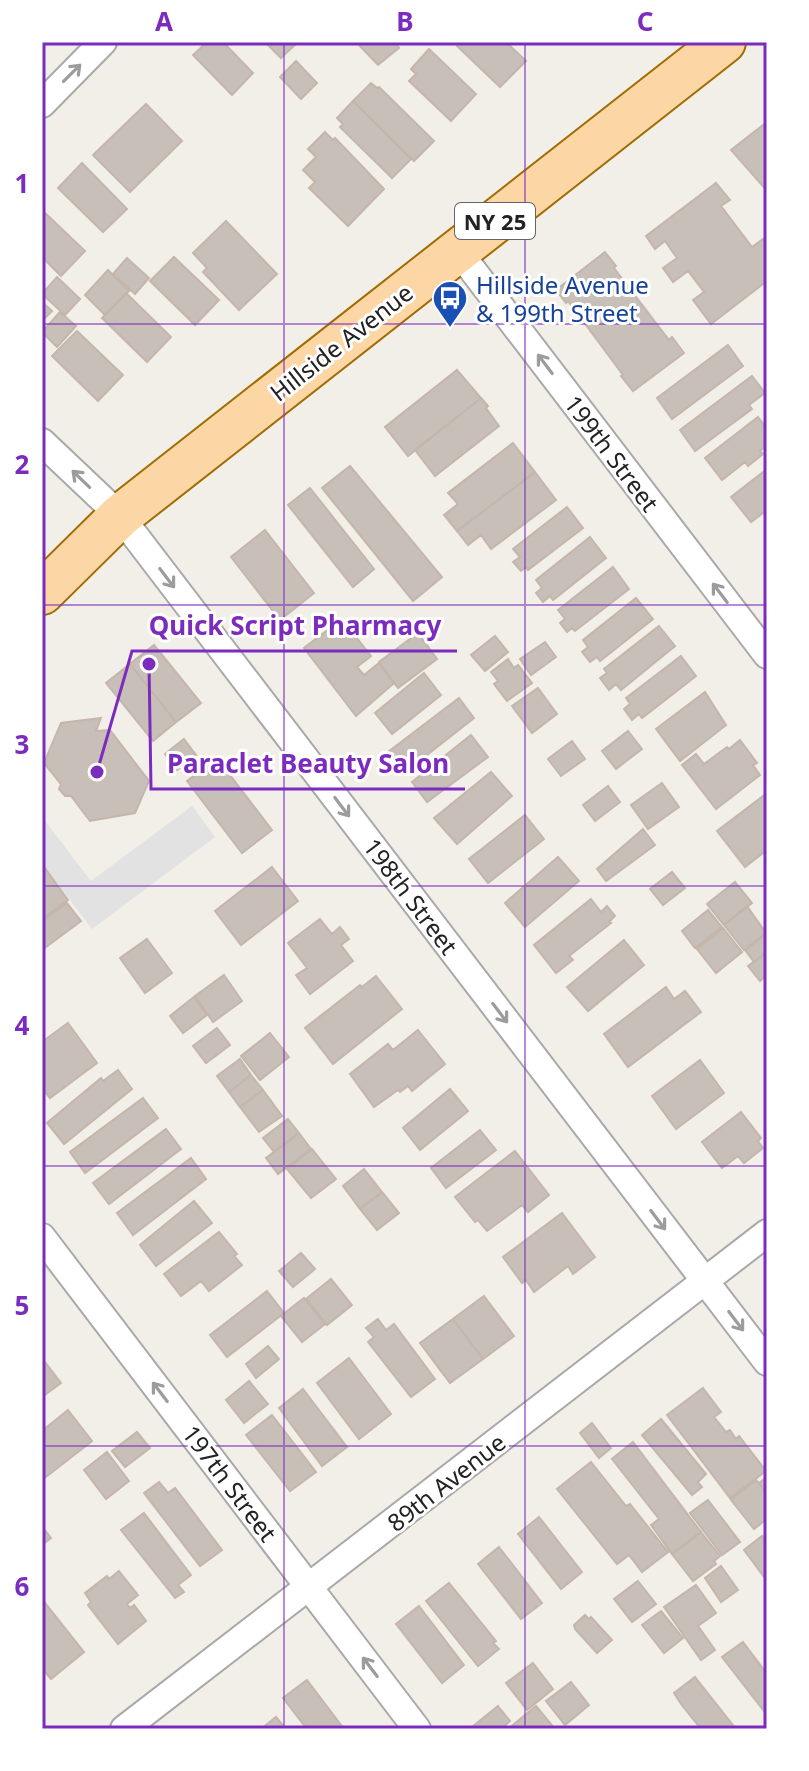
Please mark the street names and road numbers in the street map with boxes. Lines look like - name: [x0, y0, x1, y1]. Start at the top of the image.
- road number: NY 25: [455, 203, 535, 239]
- street label: Hillside Avenue: [263, 276, 419, 408]
- street label: 199th Street: [557, 388, 667, 518]
- street label: 198th Street: [356, 831, 466, 961]
- street label: 197th Street: [175, 1418, 285, 1548]
- street label: 89th Avenue: [380, 1425, 512, 1539]

